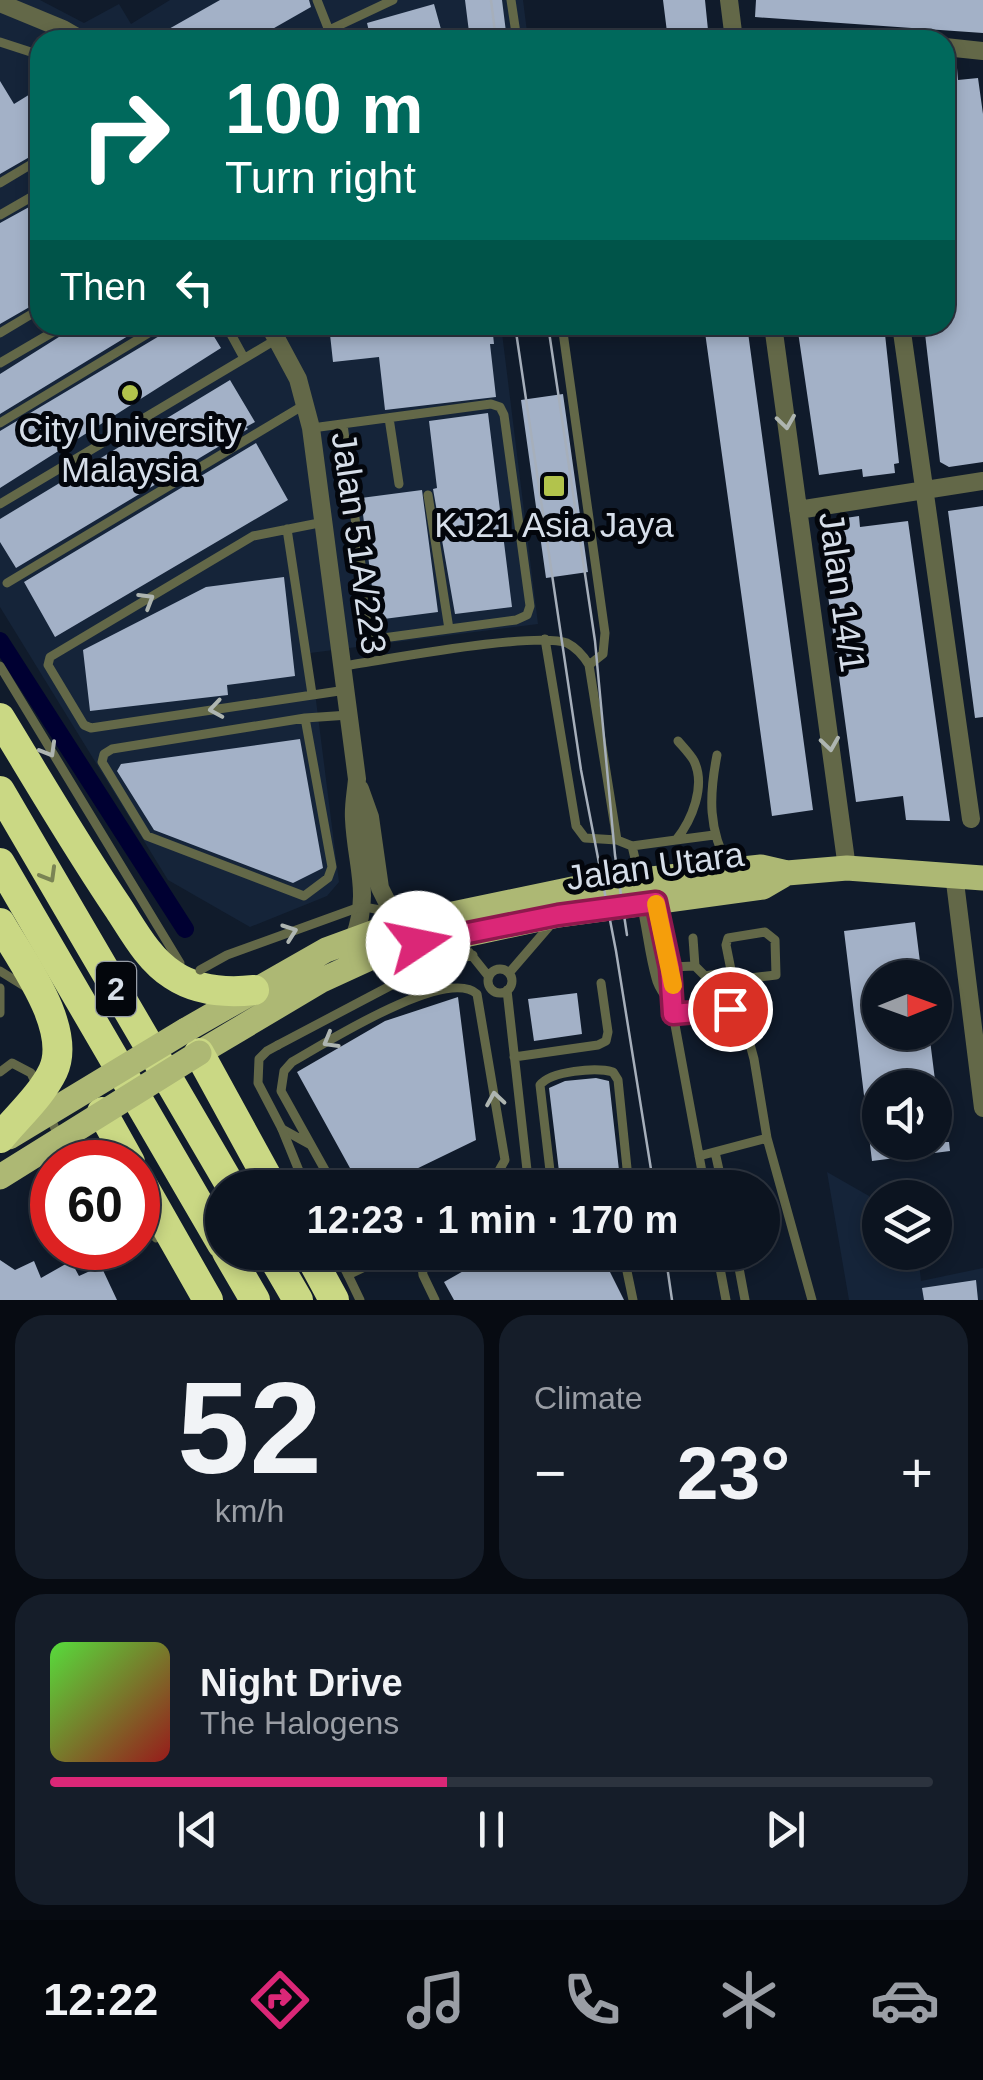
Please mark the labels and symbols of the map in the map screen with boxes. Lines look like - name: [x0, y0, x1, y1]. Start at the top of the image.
- marker: City University Malaysia: [119, 382, 141, 404]
- place label: City University Malaysia: [18, 410, 242, 489]
- one-way arrow: [775, 413, 796, 430]
- street label: Jalan 51A/223: [325, 429, 394, 656]
- marker: KJ21 Asia Jaya: [541, 473, 567, 499]
- place label: KJ21 Asia Jaya: [434, 505, 674, 544]
- street label: Jalan 14/1: [812, 509, 873, 675]
- one-way arrow: [137, 592, 155, 612]
- one-way arrow: [208, 698, 224, 719]
- one-way arrow: [819, 735, 840, 752]
- one-way arrow: [37, 739, 56, 757]
- street label: Jalan Utara: [564, 834, 747, 897]
- one-way arrow: [37, 864, 56, 882]
- position arrow: [366, 891, 470, 995]
- one-way arrow: [280, 924, 298, 944]
- north arrow: [862, 960, 952, 1050]
- road number: 2: [96, 962, 136, 1016]
- pin: [688, 967, 773, 1052]
- one-way arrow: [323, 1028, 341, 1048]
- one-way arrow: [485, 1091, 506, 1108]
- speed limit sign: 60: [30, 1140, 160, 1270]

